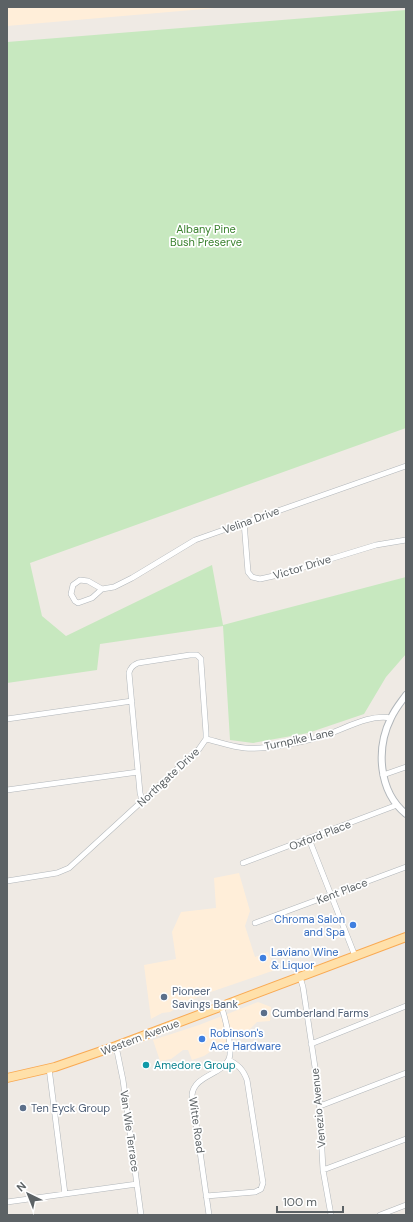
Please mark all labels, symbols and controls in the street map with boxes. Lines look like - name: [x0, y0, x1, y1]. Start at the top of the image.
- park label: Albany Pine Bush Preserve: [170, 222, 242, 249]
- street label: Velina Drive: [221, 503, 281, 537]
- street label: Victor Drive: [271, 552, 333, 582]
- street label: Turnpike Lane: [263, 725, 335, 753]
- street label: Northgate Drive: [134, 745, 202, 809]
- street label: Oxford Place: [287, 817, 353, 853]
- street label: Kent Place: [315, 875, 369, 907]
- place label: Chroma Salon and Spa: [274, 912, 345, 939]
- marker: Chroma Salon and Spa: [348, 920, 358, 930]
- place label: Laviano Wine & Liquor: [271, 945, 339, 972]
- marker: Laviano Wine & Liquor: [258, 953, 268, 963]
- place label: Pioneer Savings Bank: [172, 984, 238, 1011]
- marker: Pioneer Savings Bank: [159, 992, 169, 1002]
- place label: Cumberland Farms: [272, 1006, 369, 1020]
- marker: Cumberland Farms: [259, 1008, 269, 1018]
- street label: Western Avenue: [99, 1016, 181, 1058]
- place label: Robinson's Ace Hardware: [210, 1026, 281, 1053]
- marker: Robinson's Ace Hardware: [197, 1034, 207, 1044]
- place label: Amedore Group: [154, 1058, 236, 1072]
- marker: Amedore Group: [141, 1060, 151, 1070]
- street label: Venezio Avenue: [308, 1068, 328, 1148]
- street label: Van Wie Terrace: [117, 1089, 143, 1173]
- street label: Witte Road: [186, 1096, 208, 1154]
- place label: Ten Eyck Group: [31, 1101, 110, 1115]
- marker: Ten Eyck Group: [18, 1103, 28, 1113]
- north arrow: [8, 1174, 48, 1214]
- text: N: [13, 1179, 29, 1195]
- scale bar: [277, 1188, 343, 1214]
- text: 100 m: [283, 1194, 317, 1210]

